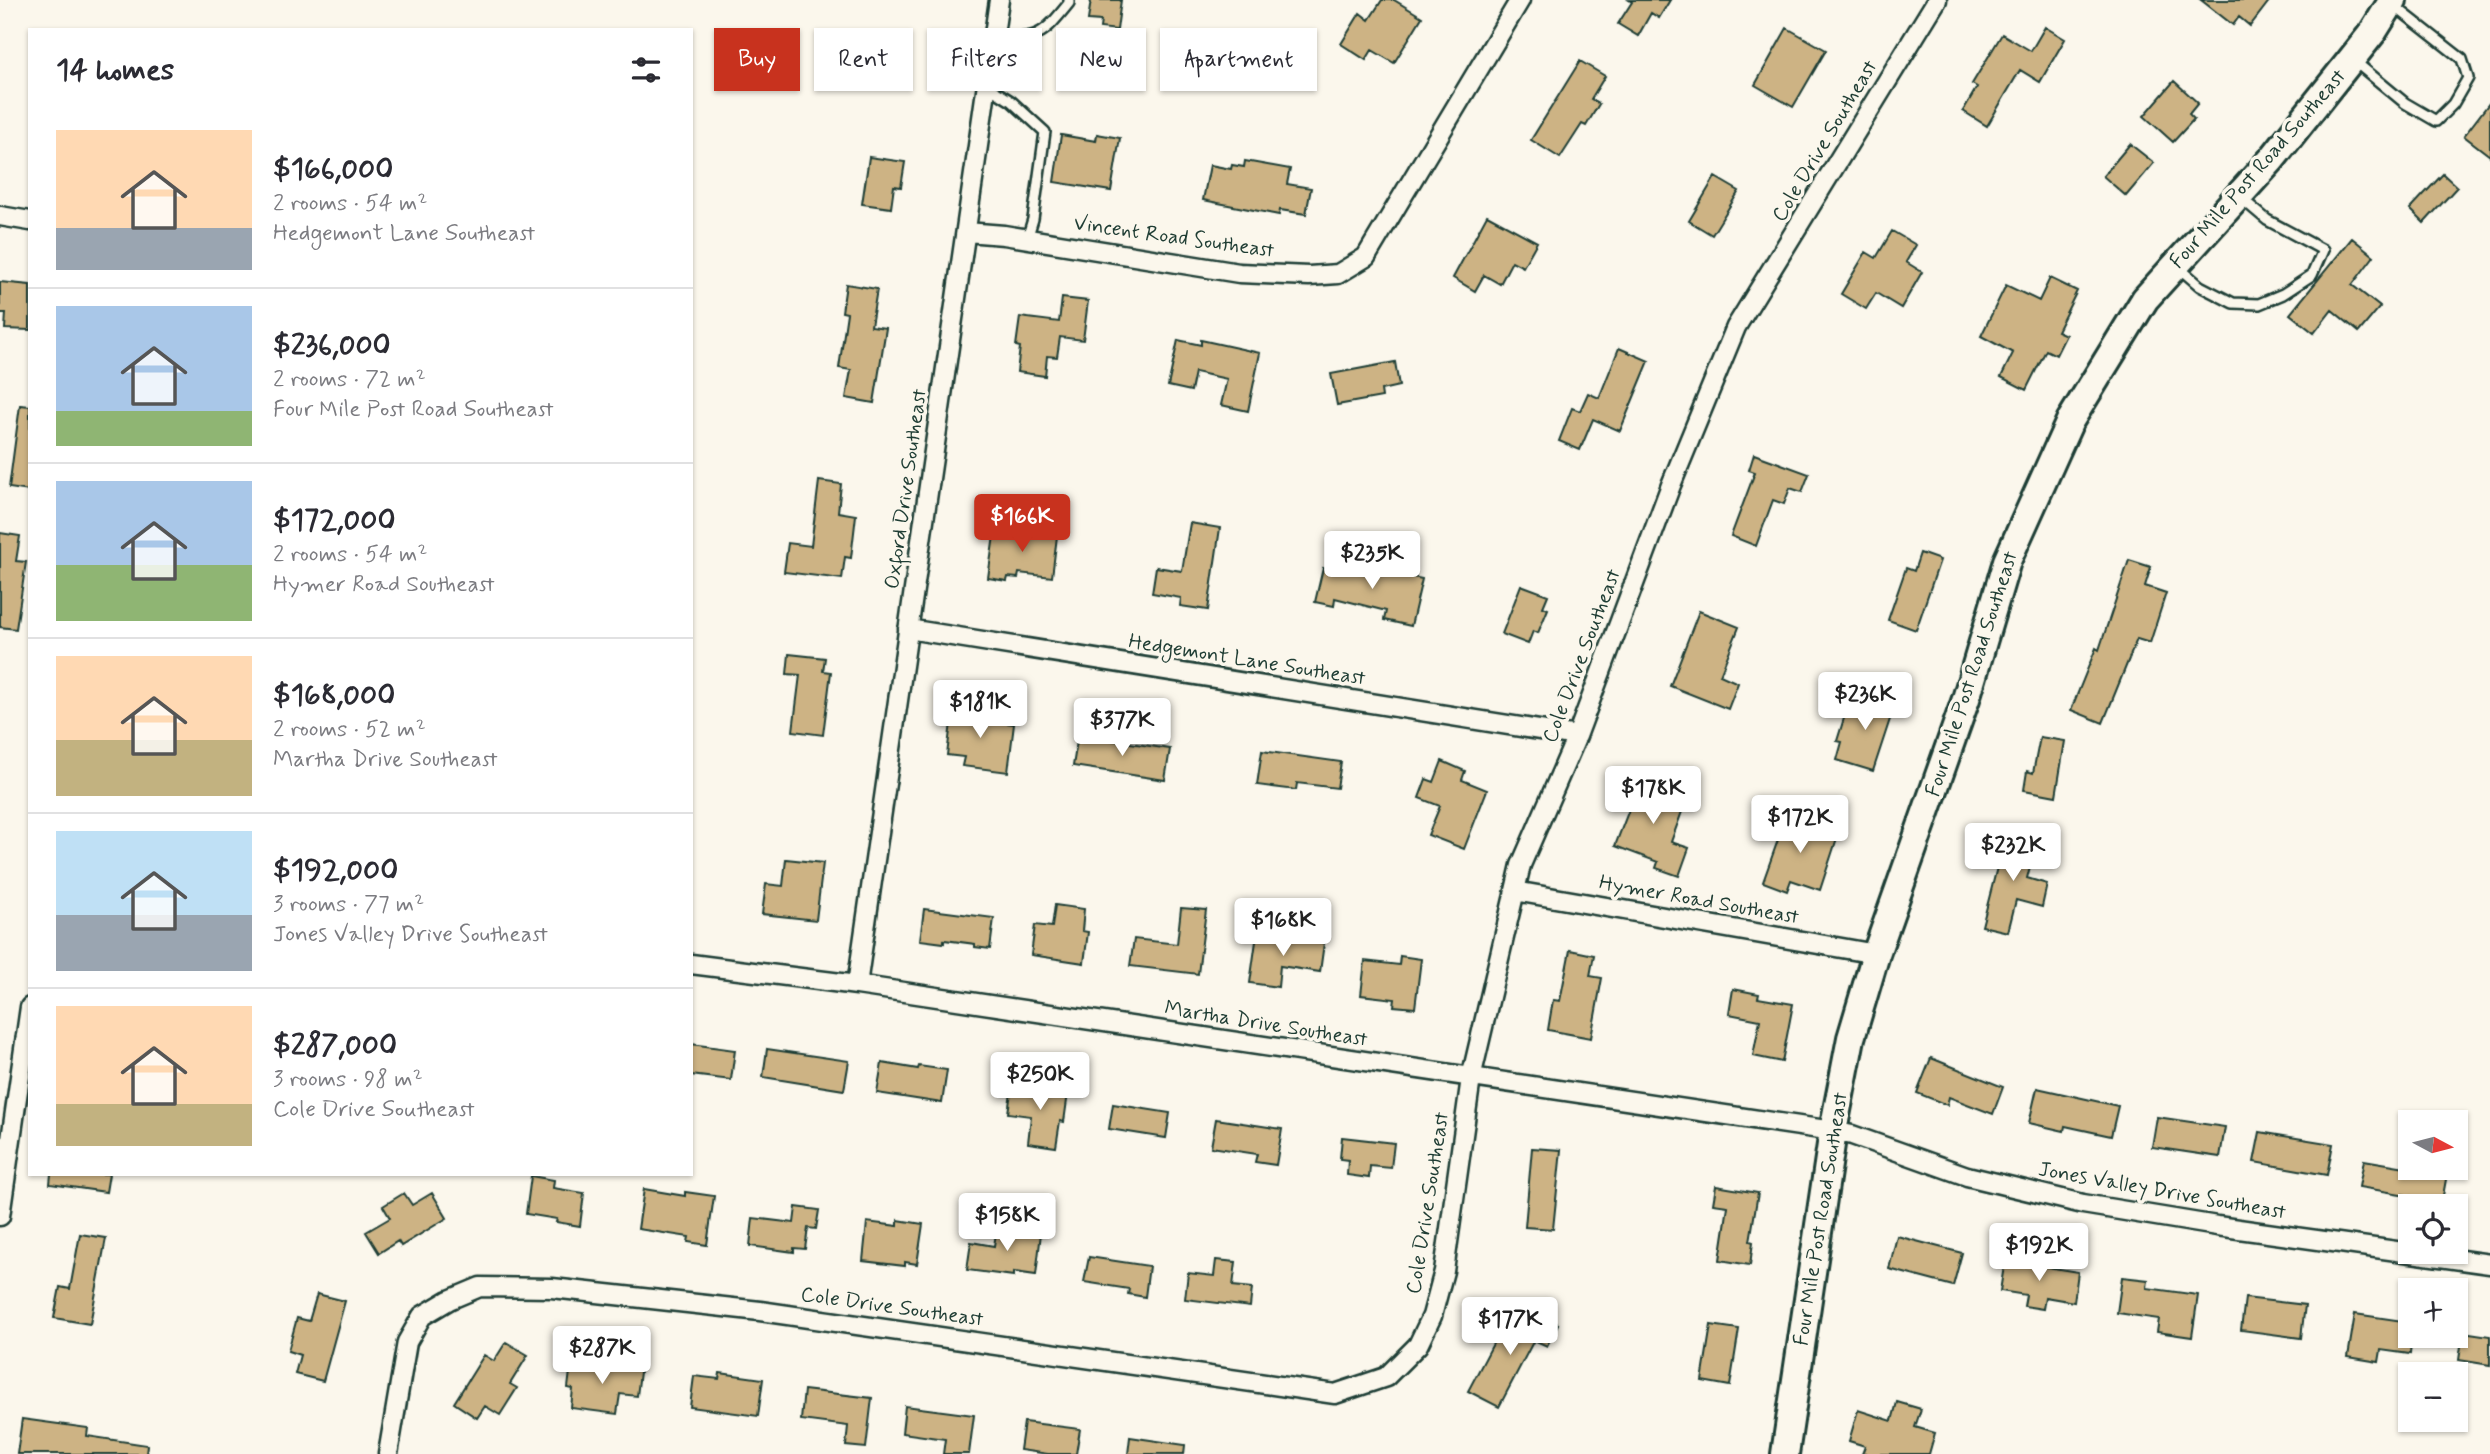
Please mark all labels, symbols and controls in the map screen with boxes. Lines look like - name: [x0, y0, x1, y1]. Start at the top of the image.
- chip: Buy: [714, 28, 800, 91]
- chip: Rent: [814, 28, 913, 91]
- chip: Filters: [927, 28, 1042, 91]
- chip: New: [1056, 28, 1146, 91]
- chip: Apartment: [1160, 28, 1317, 91]
- text: 14 homes: [56, 51, 174, 90]
- icon: filters: [627, 51, 665, 89]
- street label: Cole Drive Southeast: [1766, 55, 1885, 227]
- street label: Four Mile Post Road Southeast: [2163, 63, 2353, 275]
- text: $166,000: [273, 150, 393, 189]
- icon: home: [112, 158, 196, 242]
- text: 2 rooms · 54 m²: [273, 189, 427, 219]
- street label: Vincent Road Southeast: [1072, 209, 1276, 265]
- text: Hedgemont Lane Southeast: [273, 219, 535, 249]
- text: $236,000: [273, 326, 391, 365]
- icon: home: [112, 334, 196, 418]
- text: 2 rooms · 72 m²: [273, 365, 426, 395]
- street label: Oxford Drive Southeast: [878, 387, 936, 591]
- text: Four Mile Post Road Southeast: [273, 395, 554, 425]
- pin: $166K: [973, 494, 1071, 554]
- text: $172,000: [273, 501, 396, 540]
- text: $166K: [990, 502, 1054, 532]
- icon: home: [112, 509, 196, 593]
- pin: $235K: [1323, 532, 1421, 591]
- text: $235K: [1340, 539, 1404, 569]
- text: 2 rooms · 54 m²: [273, 540, 427, 570]
- street label: Four Mile Post Road Southeast: [1919, 547, 2025, 800]
- street label: Cole Drive Southeast: [1536, 565, 1628, 747]
- text: Hymer Road Southeast: [273, 570, 495, 600]
- street label: Hedgemont Lane Southeast: [1126, 627, 1368, 694]
- pin: $236K: [1816, 672, 1914, 732]
- text: $168,000: [273, 676, 395, 715]
- pin: $181K: [931, 680, 1029, 740]
- text: $236K: [1834, 680, 1896, 710]
- icon: home: [112, 684, 196, 768]
- text: $181K: [949, 688, 1011, 718]
- pin: $377K: [1073, 698, 1171, 758]
- text: $377K: [1090, 706, 1154, 736]
- text: 2 rooms · 52 m²: [273, 715, 426, 745]
- text: Martha Drive Southeast: [273, 745, 498, 775]
- pin: $178K: [1604, 766, 1702, 826]
- text: $178K: [1621, 774, 1685, 804]
- pin: $172K: [1751, 796, 1849, 855]
- text: $172K: [1767, 803, 1833, 833]
- pin: $232K: [1964, 824, 2062, 883]
- text: $232K: [1981, 831, 2045, 861]
- text: $192,000: [273, 851, 398, 890]
- icon: home: [112, 859, 196, 943]
- street label: Hymer Road Southeast: [1597, 869, 1802, 931]
- text: 3 rooms · 77 m²: [273, 890, 424, 920]
- pin: $168K: [1234, 898, 1332, 958]
- text: $168K: [1250, 906, 1316, 936]
- text: Jones Valley Drive Southeast: [273, 920, 548, 950]
- street label: Martha Drive Southeast: [1162, 994, 1370, 1054]
- text: $287,000: [273, 1026, 397, 1065]
- icon: home: [112, 1034, 196, 1118]
- pin: $250K: [991, 1052, 1089, 1112]
- text: $250K: [1006, 1060, 1074, 1090]
- text: 3 rooms · 98 m²: [273, 1065, 423, 1095]
- street label: Four Mile Post Road Southeast: [1787, 1090, 1855, 1348]
- text: Cole Drive Southeast: [273, 1095, 475, 1125]
- street label: Cole Drive Southeast: [1400, 1109, 1456, 1296]
- north arrow: [2398, 1110, 2468, 1180]
- map controls: [2398, 1110, 2468, 1432]
- street label: Jones Valley Drive Southeast: [2036, 1155, 2288, 1227]
- pin: $158K: [958, 1194, 1056, 1253]
- button: locate: [2398, 1194, 2468, 1264]
- text: $158K: [975, 1201, 1039, 1231]
- pin: $192K: [1990, 1224, 2088, 1283]
- text: $192K: [2005, 1231, 2073, 1261]
- button: +: [2398, 1278, 2468, 1348]
- street label: Cole Drive Southeast: [799, 1280, 986, 1334]
- pin: $177K: [1461, 1298, 1559, 1357]
- text: $177K: [1478, 1305, 1542, 1335]
- pin: $287K: [553, 1326, 651, 1386]
- text: $287K: [569, 1334, 635, 1364]
- button: −: [2398, 1362, 2468, 1432]

